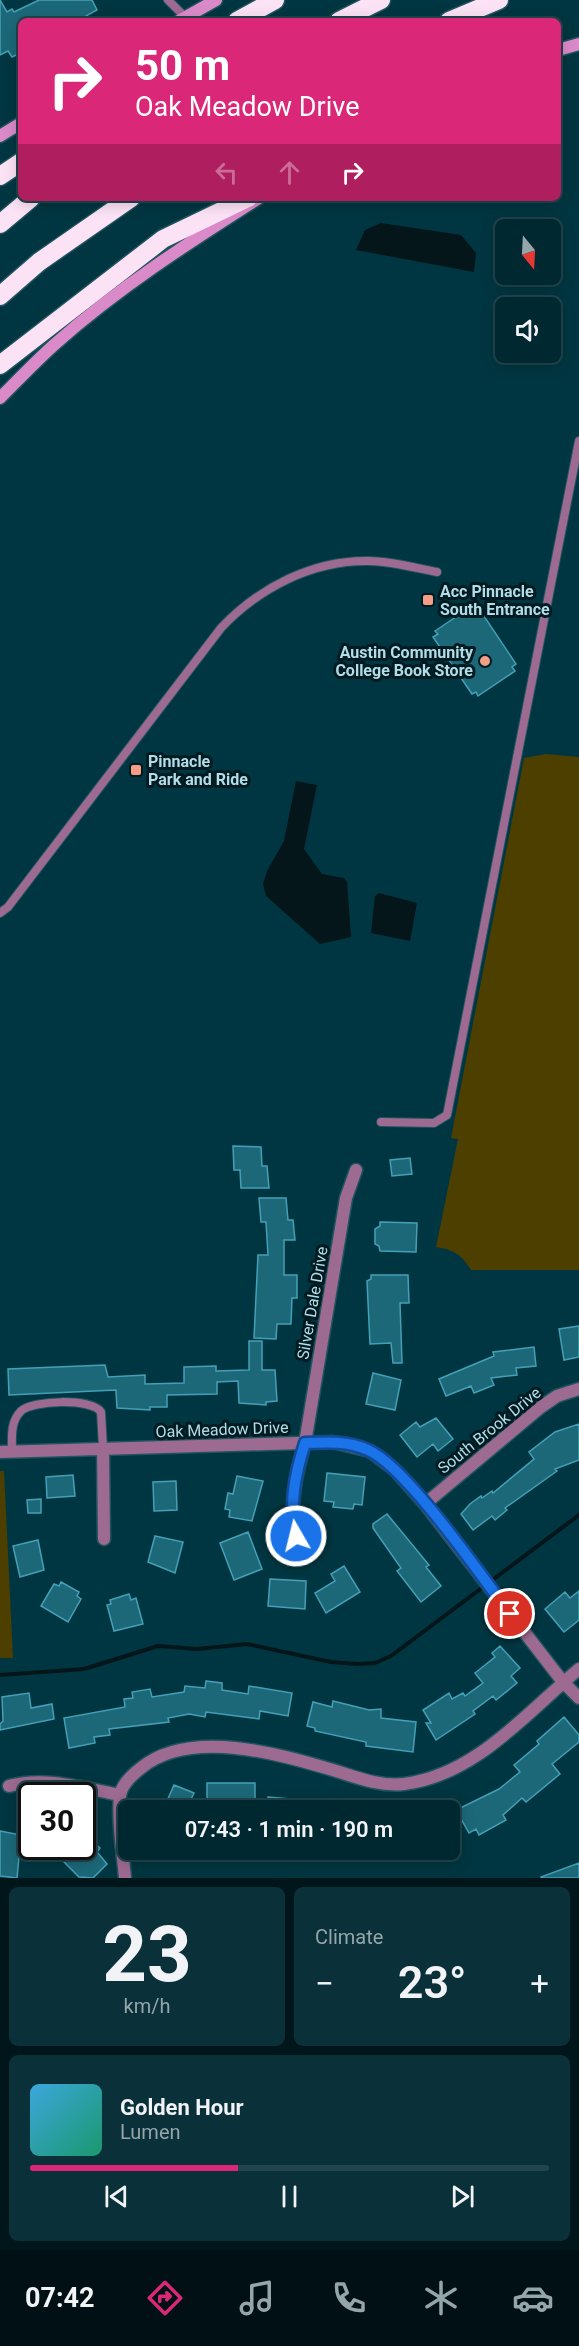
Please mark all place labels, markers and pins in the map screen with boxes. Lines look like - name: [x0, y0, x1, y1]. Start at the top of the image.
- place label: Acc Pinnacle South Entrance: [440, 582, 550, 619]
- marker: Acc Pinnacle South Entrance: [421, 593, 435, 607]
- place label: Austin Community College Book Store: [335, 643, 474, 680]
- marker: Austin Community College Book Store: [478, 654, 492, 668]
- place label: Pinnacle Park and Ride: [148, 752, 248, 789]
- marker: Pinnacle Park and Ride: [129, 763, 143, 777]
- pin: [484, 1588, 535, 1639]

